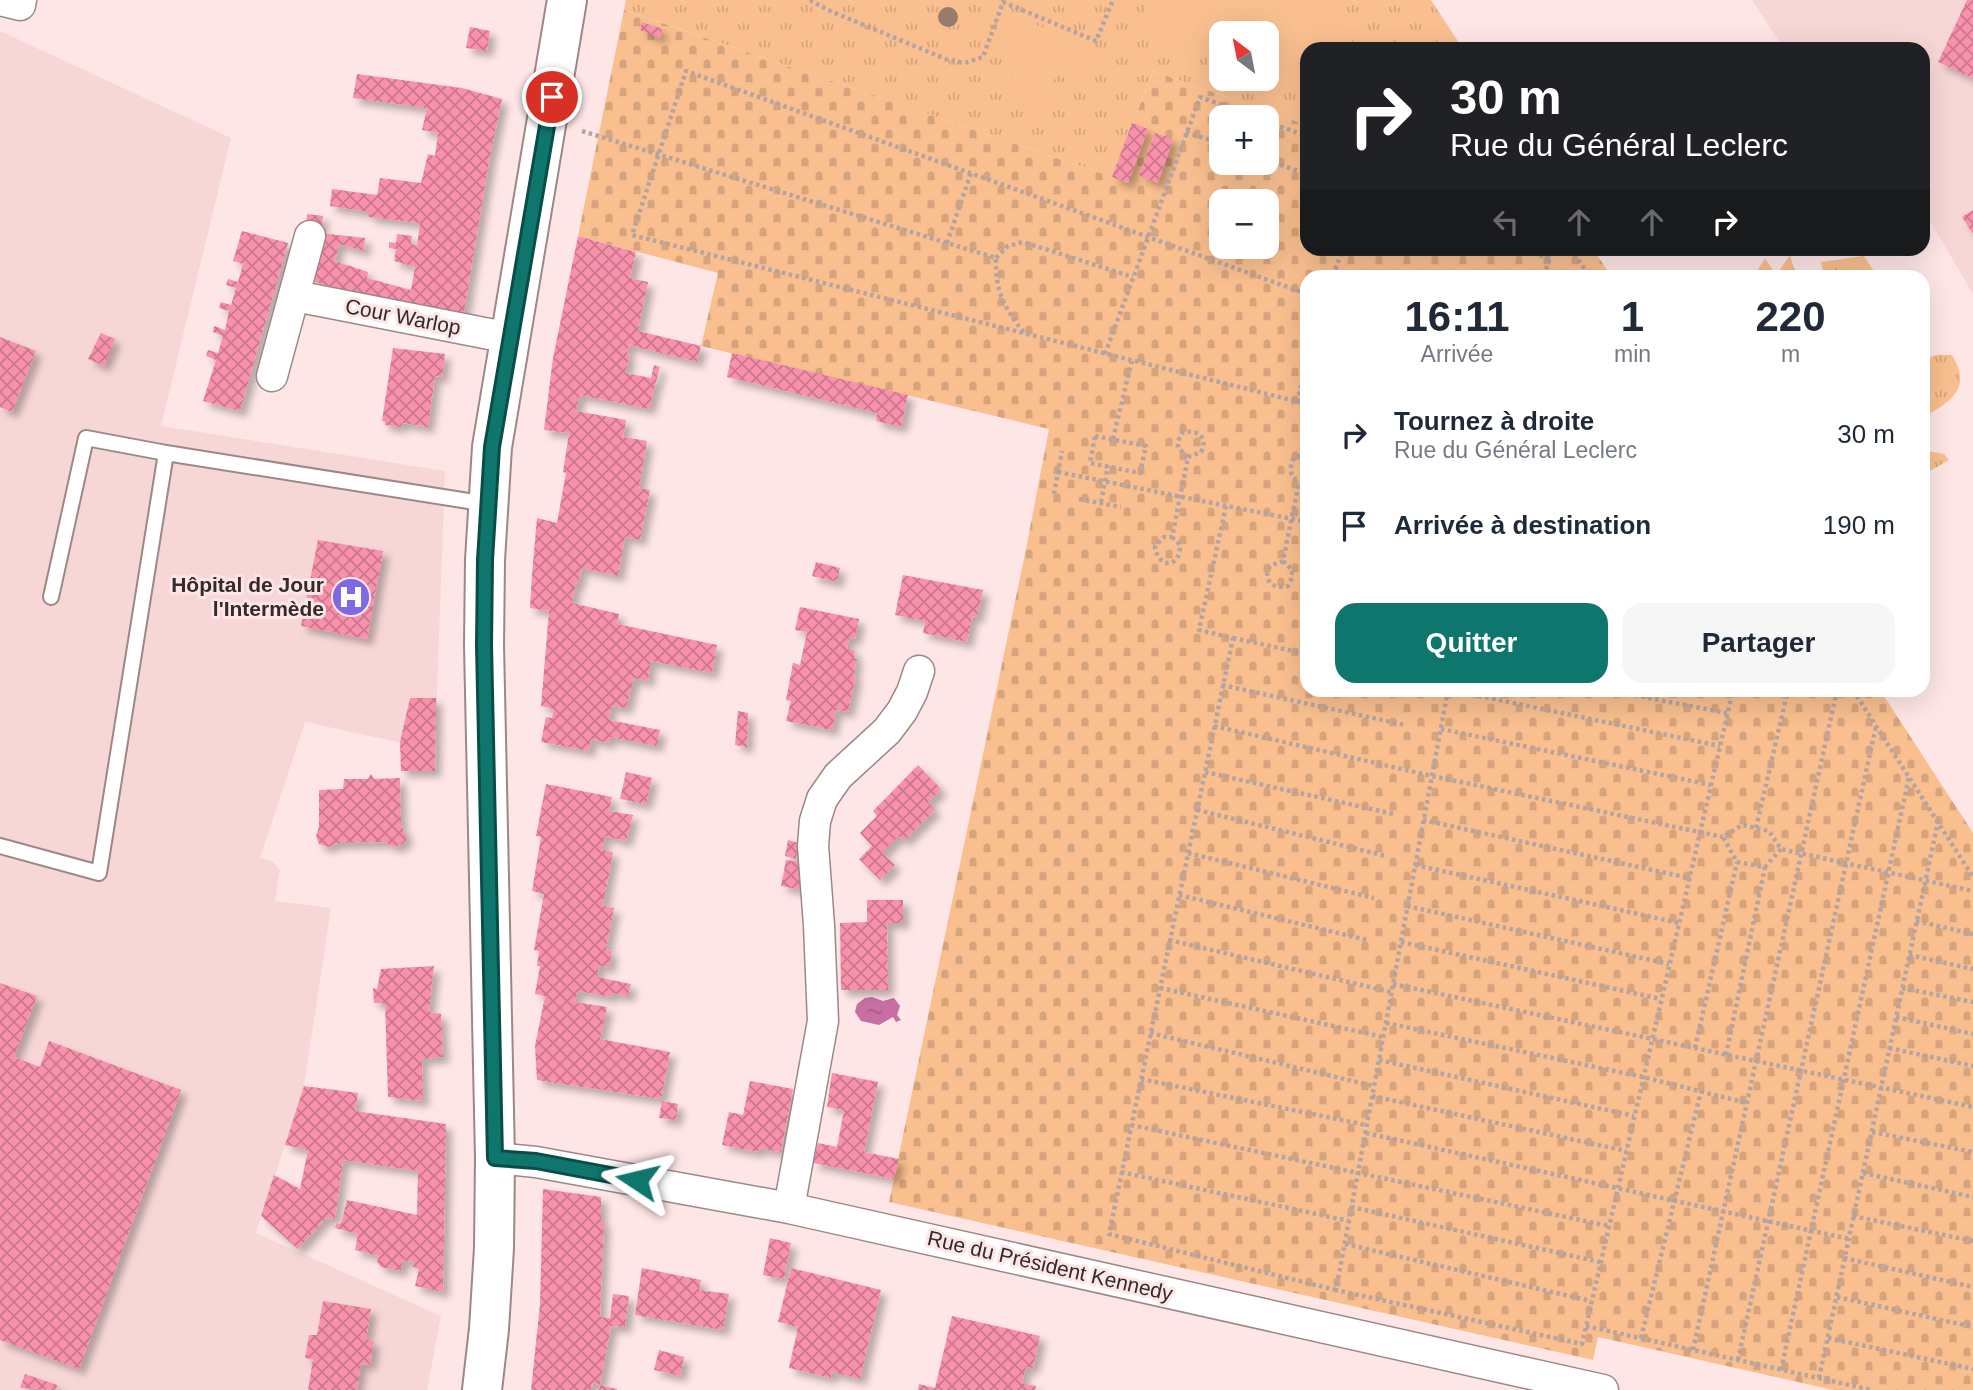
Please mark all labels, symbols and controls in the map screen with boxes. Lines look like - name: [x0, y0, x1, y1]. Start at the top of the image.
- north arrow: [1209, 21, 1279, 91]
- map controls: [1209, 21, 1279, 259]
- pin: [522, 67, 582, 127]
- icon: right: [1335, 70, 1426, 161]
- text: 30 m: [1450, 70, 1562, 124]
- icon: arrive: [533, 78, 571, 116]
- button: +: [1209, 105, 1279, 175]
- text: Rue du Général Leclerc: [1450, 127, 1788, 163]
- button: −: [1209, 189, 1279, 259]
- icon: left: [1487, 203, 1525, 241]
- icon: ahead: [1560, 203, 1598, 241]
- icon: ahead: [1633, 203, 1671, 241]
- icon: right: [1706, 203, 1744, 241]
- text: 16:11: [1404, 293, 1510, 340]
- text: 1: [1621, 293, 1644, 340]
- text: 220: [1755, 293, 1826, 340]
- street label: Cour Warlop: [343, 294, 463, 339]
- text: Arrivée: [1421, 341, 1493, 367]
- text: min: [1614, 341, 1651, 367]
- text: m: [1781, 341, 1800, 367]
- text: Tournez à droite: [1394, 406, 1594, 436]
- icon: right: [1335, 416, 1373, 454]
- text: 30 m: [1837, 419, 1895, 449]
- text: Rue du Général Leclerc: [1394, 437, 1637, 463]
- icon: arrive: [1335, 507, 1373, 545]
- text: Arrivée à destination: [1394, 510, 1651, 540]
- text: 190 m: [1823, 510, 1895, 540]
- place label: Hôpital de Jour l'Intermède: [171, 573, 324, 620]
- hospital icon: Hôpital de Jour l'Intermède: [330, 576, 372, 618]
- button: Quitter: [1335, 603, 1608, 683]
- button: Partager: [1622, 603, 1895, 683]
- position arrow: [600, 1143, 674, 1217]
- street label: Rue du Président Kennedy: [925, 1226, 1175, 1305]

